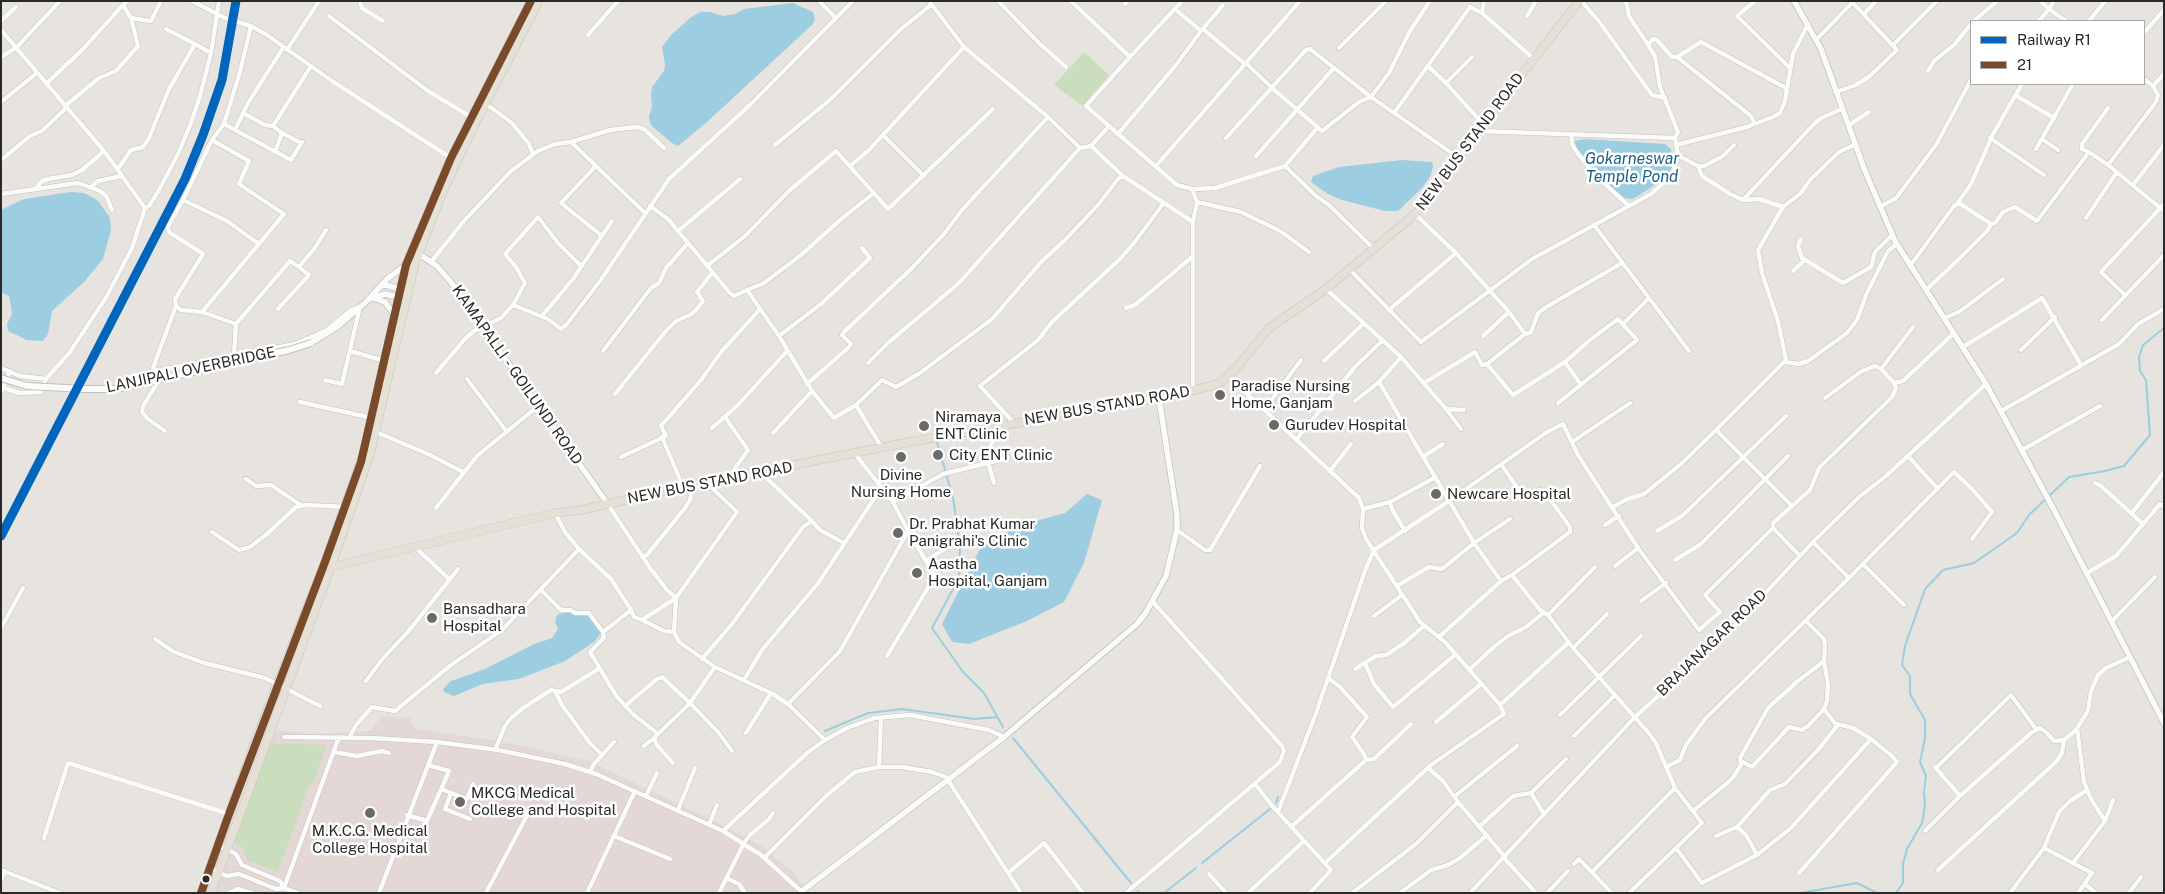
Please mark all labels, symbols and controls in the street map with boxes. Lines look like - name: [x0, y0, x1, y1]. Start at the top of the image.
- legend: [1970, 20, 2145, 85]
- text: Railway R1: [2017, 31, 2091, 48]
- text: 21: [2017, 56, 2032, 73]
- street label: NEW BUS STAND ROAD: [1412, 70, 1528, 214]
- water label: Gokarneswar Temple Pond: [1585, 149, 1679, 187]
- street label: KAMAPALLI - GOILUNDI ROAD: [448, 282, 586, 468]
- street label: LANJIPALI OVERBRIDGE: [105, 343, 277, 397]
- place label: Paradise Nursing Home, Ganjam: [1231, 377, 1350, 412]
- street label: NEW BUS STAND ROAD: [1023, 383, 1191, 429]
- marker: Paradise Nursing Home, Ganjam: [1213, 388, 1227, 402]
- place label: Niramaya ENT Clinic: [935, 408, 1007, 443]
- place label: Gurudev Hospital: [1285, 416, 1407, 434]
- marker: Gurudev Hospital: [1267, 418, 1281, 432]
- marker: Niramaya ENT Clinic: [917, 419, 931, 433]
- place label: City ENT Clinic: [949, 446, 1053, 464]
- marker: City ENT Clinic: [931, 448, 945, 462]
- marker: Divine Nursing Home: [894, 450, 908, 464]
- street label: NEW BUS STAND ROAD: [626, 458, 794, 508]
- place label: Divine Nursing Home: [851, 466, 951, 501]
- place label: Newcare Hospital: [1447, 485, 1571, 503]
- marker: Newcare Hospital: [1429, 487, 1443, 501]
- place label: Dr. Prabhat Kumar Panigrahi's Clinic: [909, 515, 1035, 550]
- marker: Dr. Prabhat Kumar Panigrahi's Clinic: [891, 526, 905, 540]
- place label: Aastha Hospital, Ganjam: [928, 555, 1047, 590]
- marker: Aastha Hospital, Ganjam: [910, 566, 924, 580]
- street label: BRAJANAGAR ROAD: [1653, 586, 1771, 700]
- place label: Bansadhara Hospital: [443, 600, 526, 635]
- marker: Bansadhara Hospital: [425, 611, 439, 625]
- place label: MKCG Medical College and Hospital: [471, 784, 616, 819]
- marker: MKCG Medical College and Hospital: [453, 795, 467, 809]
- marker: M.K.C.G. Medical College Hospital: [363, 806, 377, 820]
- place label: M.K.C.G. Medical College Hospital: [312, 822, 428, 857]
- unlabelled marker: [201, 874, 211, 884]

